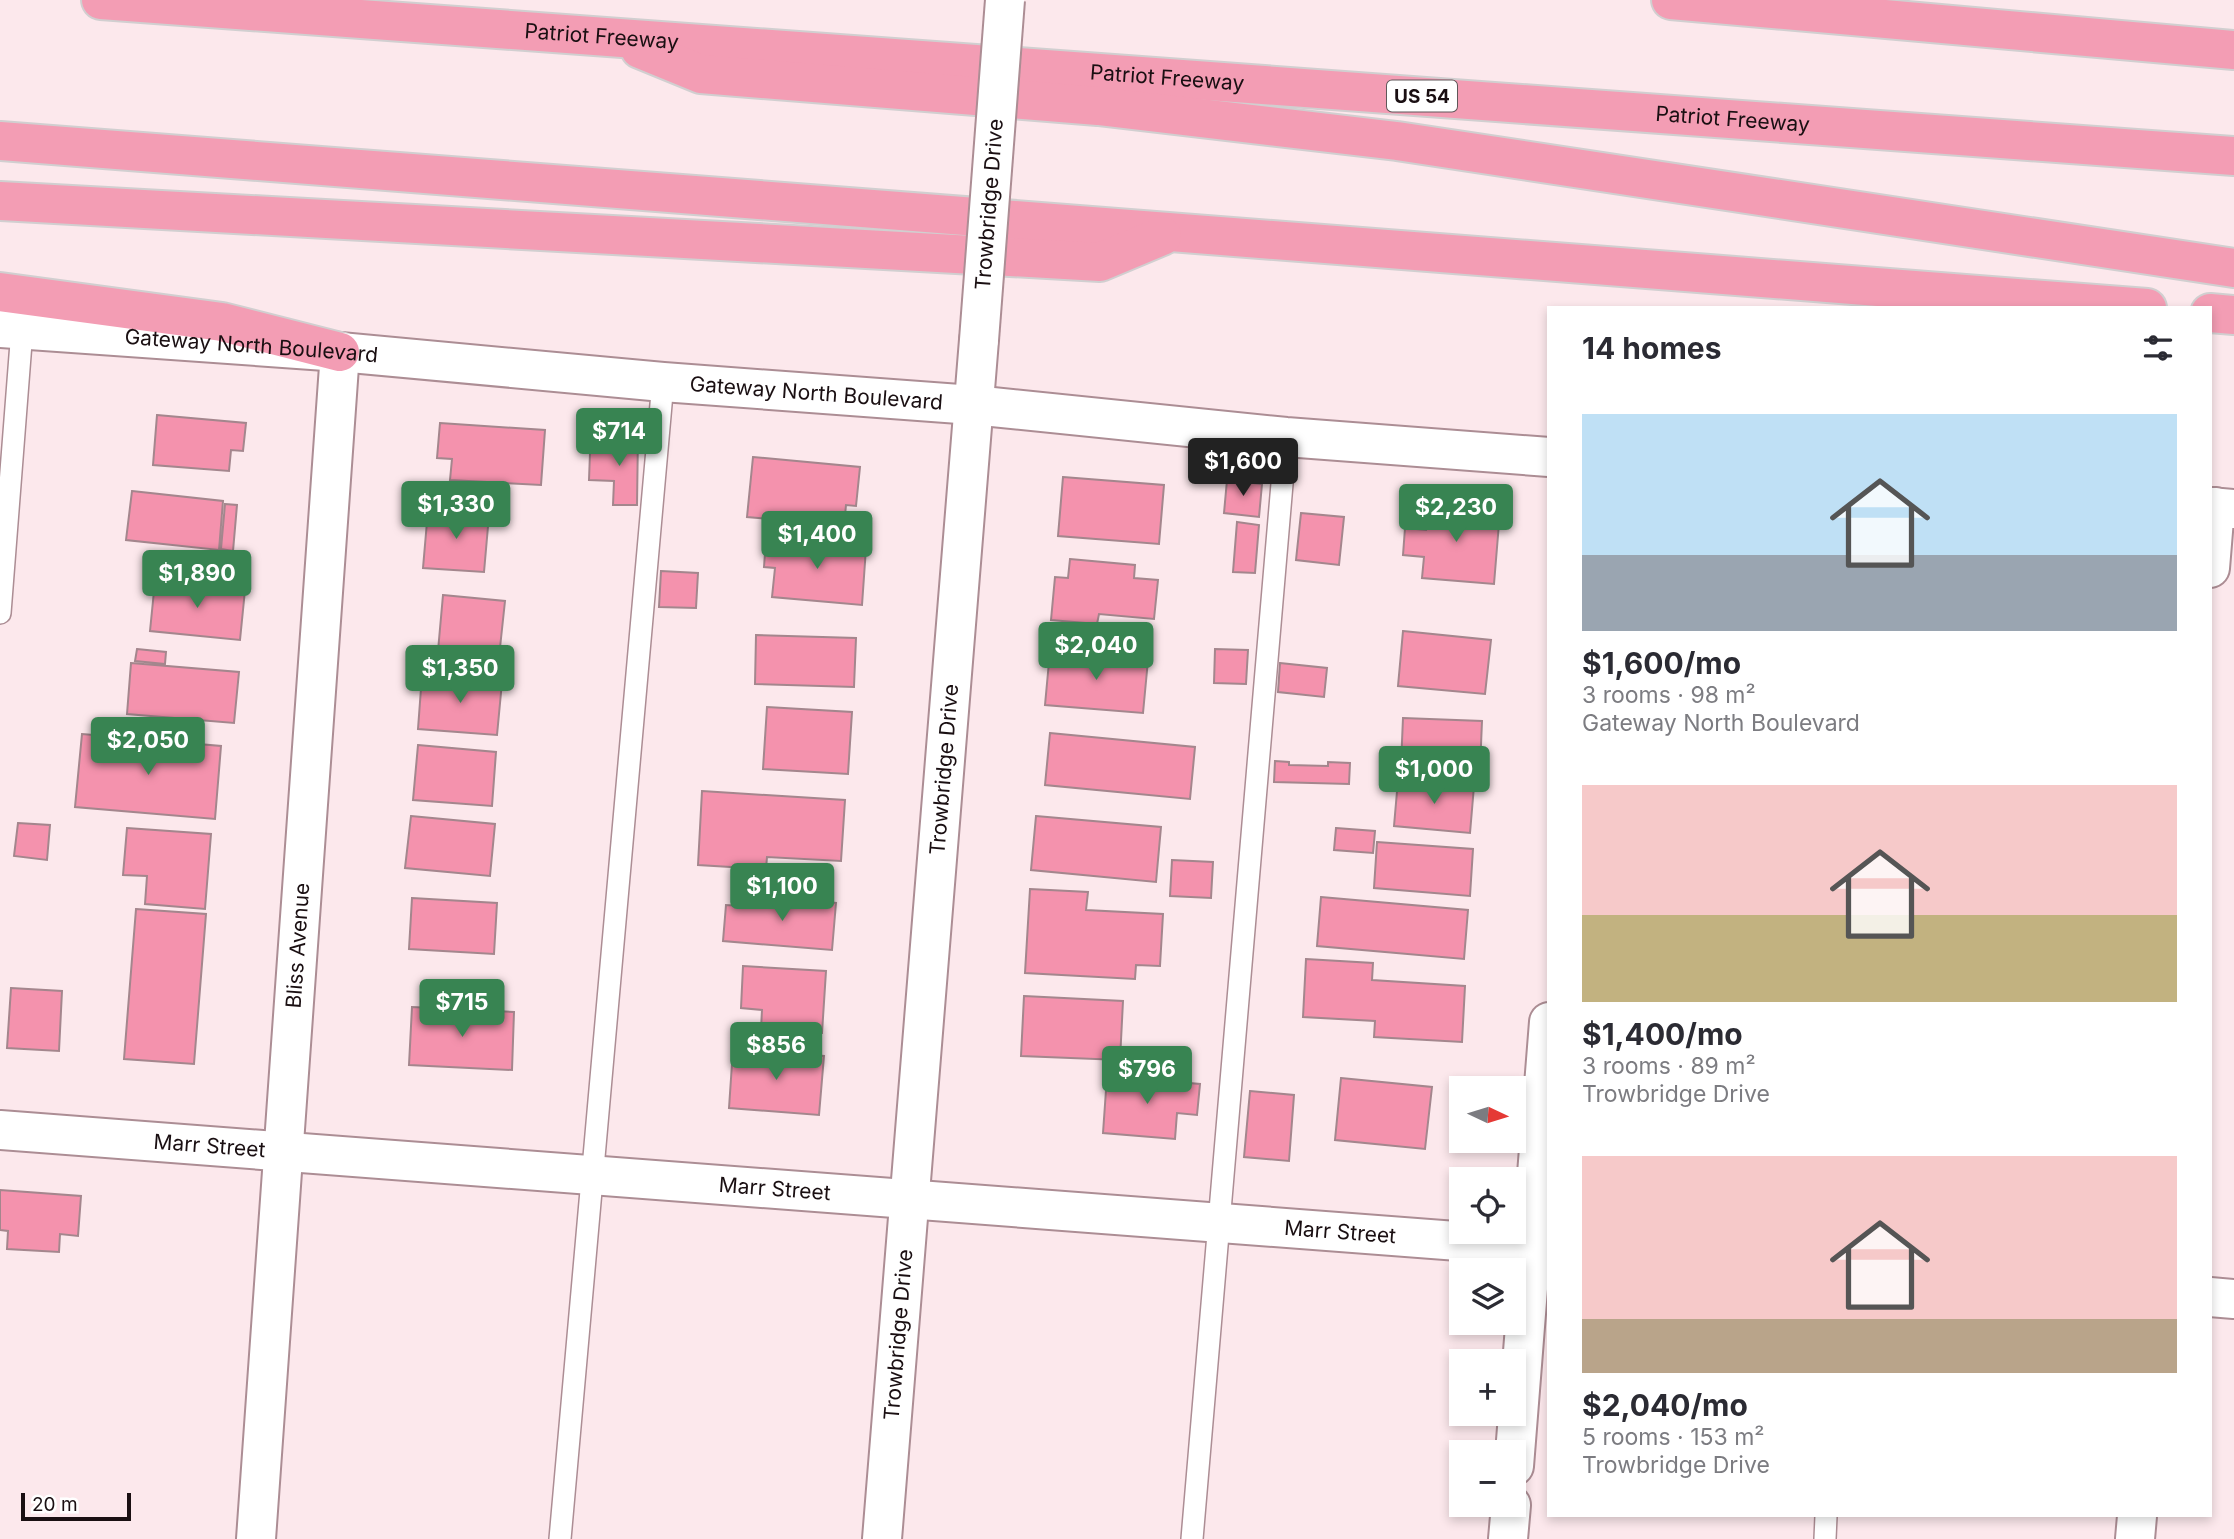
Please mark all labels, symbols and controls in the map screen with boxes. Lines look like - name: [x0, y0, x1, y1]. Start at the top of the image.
- street label: Patriot Freeway: [524, 18, 680, 54]
- street label: Patriot Freeway: [1089, 59, 1245, 96]
- road number: US 54: [1387, 80, 1457, 111]
- street label: Patriot Freeway: [1655, 101, 1811, 137]
- street label: Trowbridge Drive: [970, 118, 1008, 291]
- street label: Gateway North Boulevard: [124, 324, 379, 367]
- icon: filters: [2139, 329, 2177, 367]
- text: 14 homes: [1582, 330, 1721, 366]
- street label: Gateway North Boulevard: [689, 371, 944, 415]
- pin: $714: [578, 408, 660, 468]
- text: $714: [592, 417, 646, 445]
- pin: $1,600: [1186, 438, 1300, 498]
- text: $1,600: [1204, 447, 1282, 475]
- icon: home: [1817, 460, 1943, 586]
- pin: $1,330: [399, 482, 513, 541]
- pin: $2,230: [1399, 484, 1513, 544]
- text: $1,330: [417, 490, 495, 518]
- text: $2,230: [1415, 493, 1497, 521]
- pin: $1,400: [760, 512, 874, 571]
- text: $1,400: [777, 520, 857, 548]
- pin: $1,890: [140, 550, 254, 610]
- text: $1,890: [158, 559, 236, 587]
- pin: $2,040: [1039, 622, 1153, 682]
- text: $2,040: [1054, 631, 1138, 659]
- text: $1,600/mo: [1582, 645, 1741, 681]
- pin: $1,350: [403, 646, 517, 705]
- text: $1,350: [421, 654, 499, 682]
- text: 3 rooms · 98 m²: [1582, 681, 1756, 709]
- street label: Trowbridge Drive: [924, 683, 963, 856]
- text: Gateway North Boulevard: [1582, 709, 1860, 737]
- pin: $2,050: [91, 718, 205, 777]
- text: $2,050: [107, 726, 189, 754]
- pin: $1,000: [1377, 746, 1491, 806]
- text: $1,000: [1395, 755, 1473, 783]
- icon: home: [1817, 831, 1943, 957]
- pin: $1,100: [725, 864, 839, 923]
- text: $1,100: [746, 872, 818, 900]
- street label: Bliss Avenue: [281, 882, 314, 1009]
- pin: $715: [421, 979, 503, 1039]
- text: $715: [435, 988, 489, 1016]
- text: $1,400/mo: [1582, 1016, 1743, 1052]
- pin: $856: [735, 1023, 817, 1082]
- text: $856: [746, 1031, 806, 1059]
- pin: $796: [1106, 1046, 1188, 1106]
- text: 3 rooms · 89 m²: [1582, 1052, 1756, 1080]
- text: $796: [1118, 1055, 1176, 1083]
- north arrow: [1449, 1076, 1526, 1153]
- map controls: [1449, 1076, 1526, 1517]
- text: Trowbridge Drive: [1582, 1080, 1770, 1108]
- street label: Marr Street: [153, 1129, 266, 1162]
- button: locate: [1449, 1167, 1526, 1244]
- street label: Marr Street: [718, 1172, 832, 1205]
- icon: home: [1817, 1202, 1943, 1328]
- street label: Marr Street: [1283, 1215, 1397, 1248]
- street label: Trowbridge Drive: [879, 1248, 917, 1421]
- button: layers: [1449, 1258, 1526, 1335]
- button: +: [1449, 1349, 1526, 1426]
- text: $2,040/mo: [1582, 1387, 1748, 1423]
- text: 5 rooms · 153 m²: [1582, 1423, 1764, 1451]
- button: −: [1449, 1440, 1526, 1517]
- text: Trowbridge Drive: [1582, 1451, 1770, 1479]
- scale bar: [21, 1490, 131, 1522]
- text: 20 m: [32, 1493, 78, 1516]

